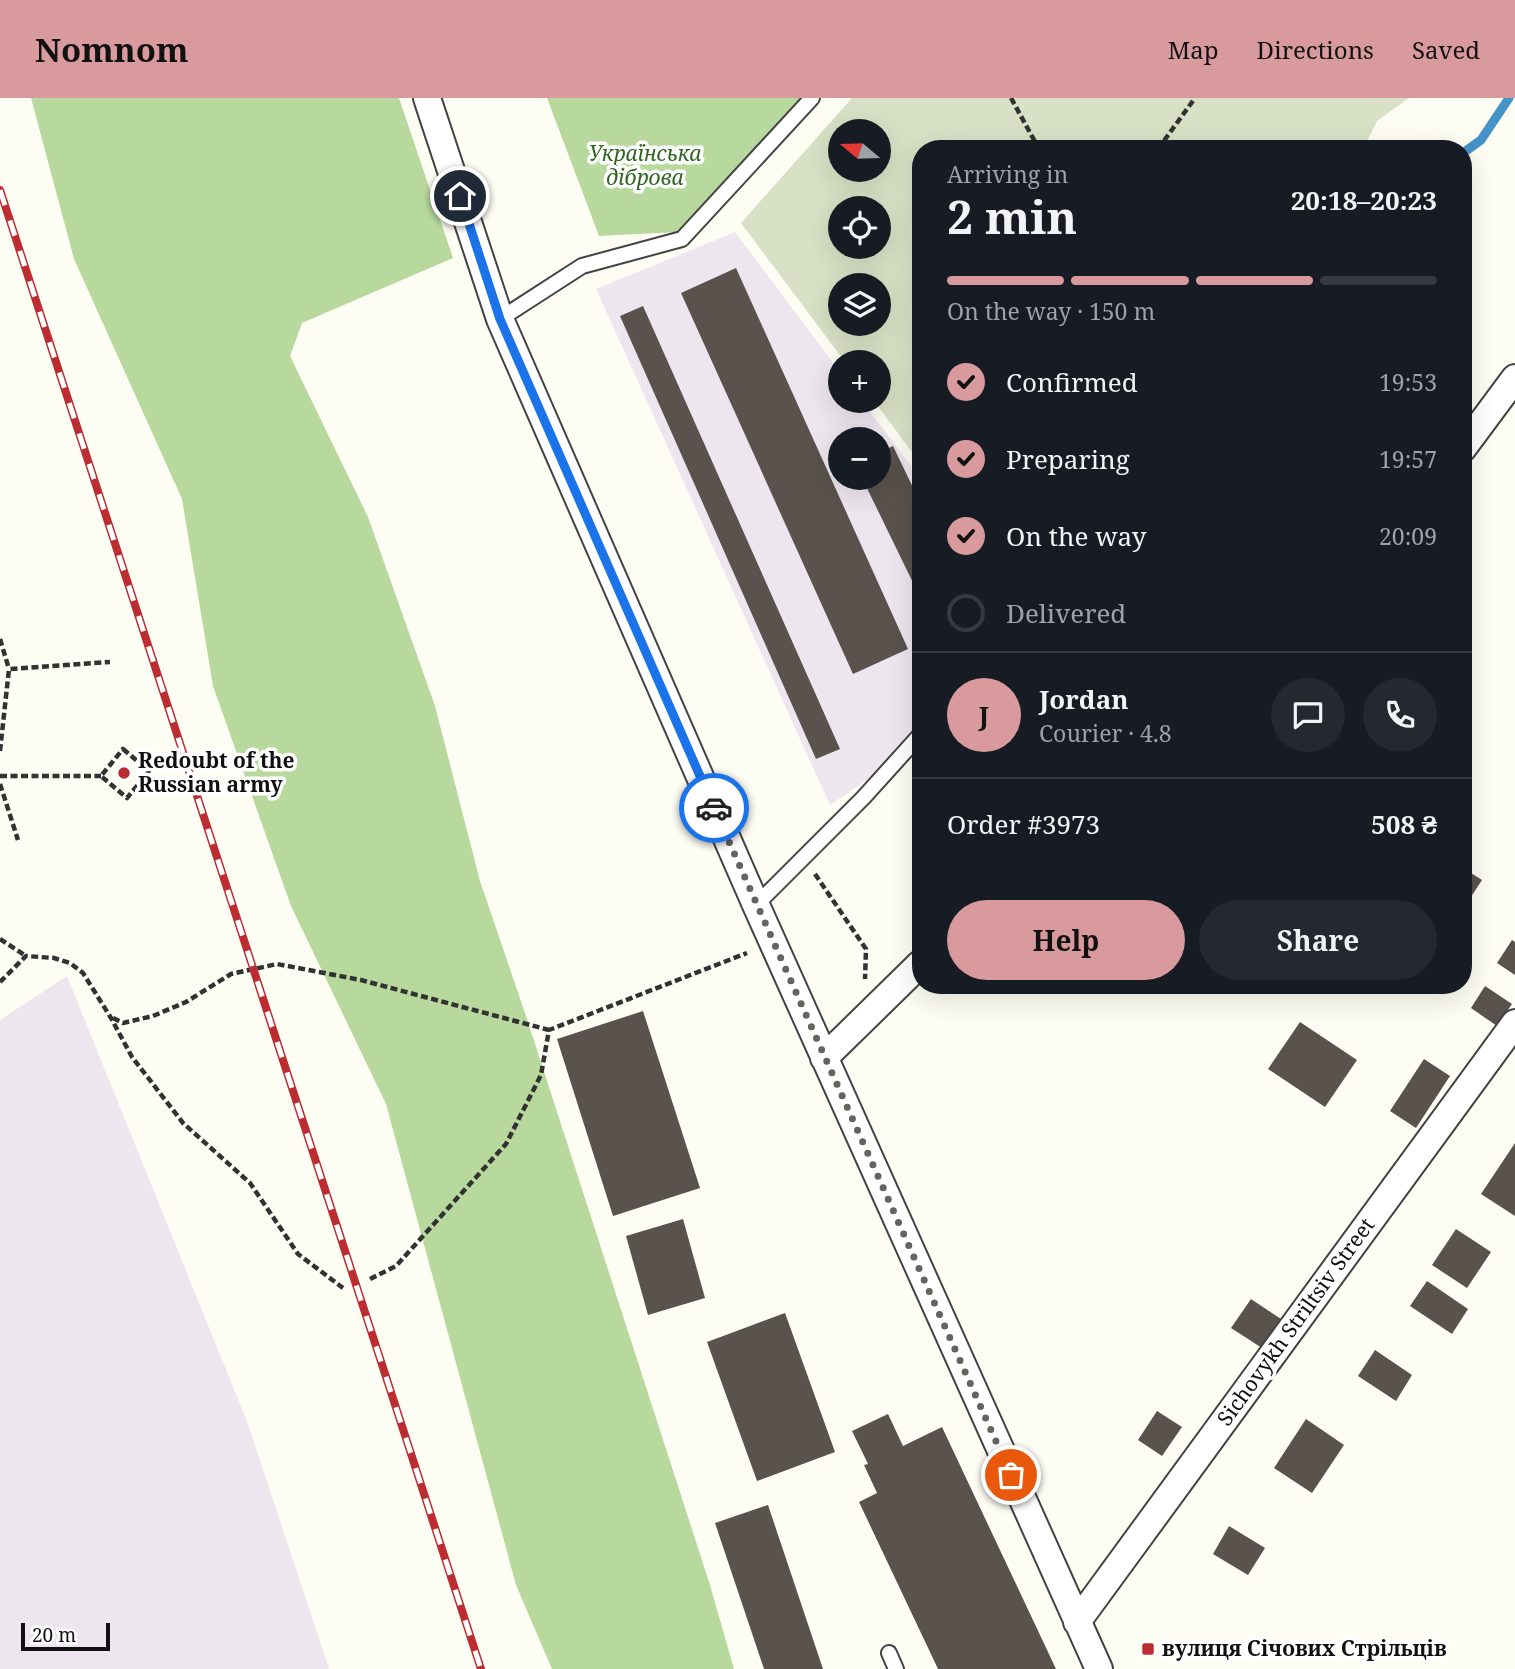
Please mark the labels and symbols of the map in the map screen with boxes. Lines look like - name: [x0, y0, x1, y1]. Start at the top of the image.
- north arrow: [828, 119, 891, 182]
- park label: Українська діброва: [588, 139, 702, 191]
- pin: [430, 166, 490, 226]
- place label: Redoubt of the Russian army: [138, 746, 295, 798]
- marker: Redoubt of the Russian army: [116, 765, 132, 781]
- courier: [679, 773, 749, 843]
- street label: Sichovykh Striltsiv Street: [1210, 1212, 1380, 1431]
- pin: [981, 1445, 1041, 1505]
- scale bar: [21, 1620, 110, 1652]
- place label: вулиця Січових Стрільців: [1162, 1634, 1447, 1662]
- marker: вулиця Січових Стрільців: [1140, 1641, 1156, 1657]

